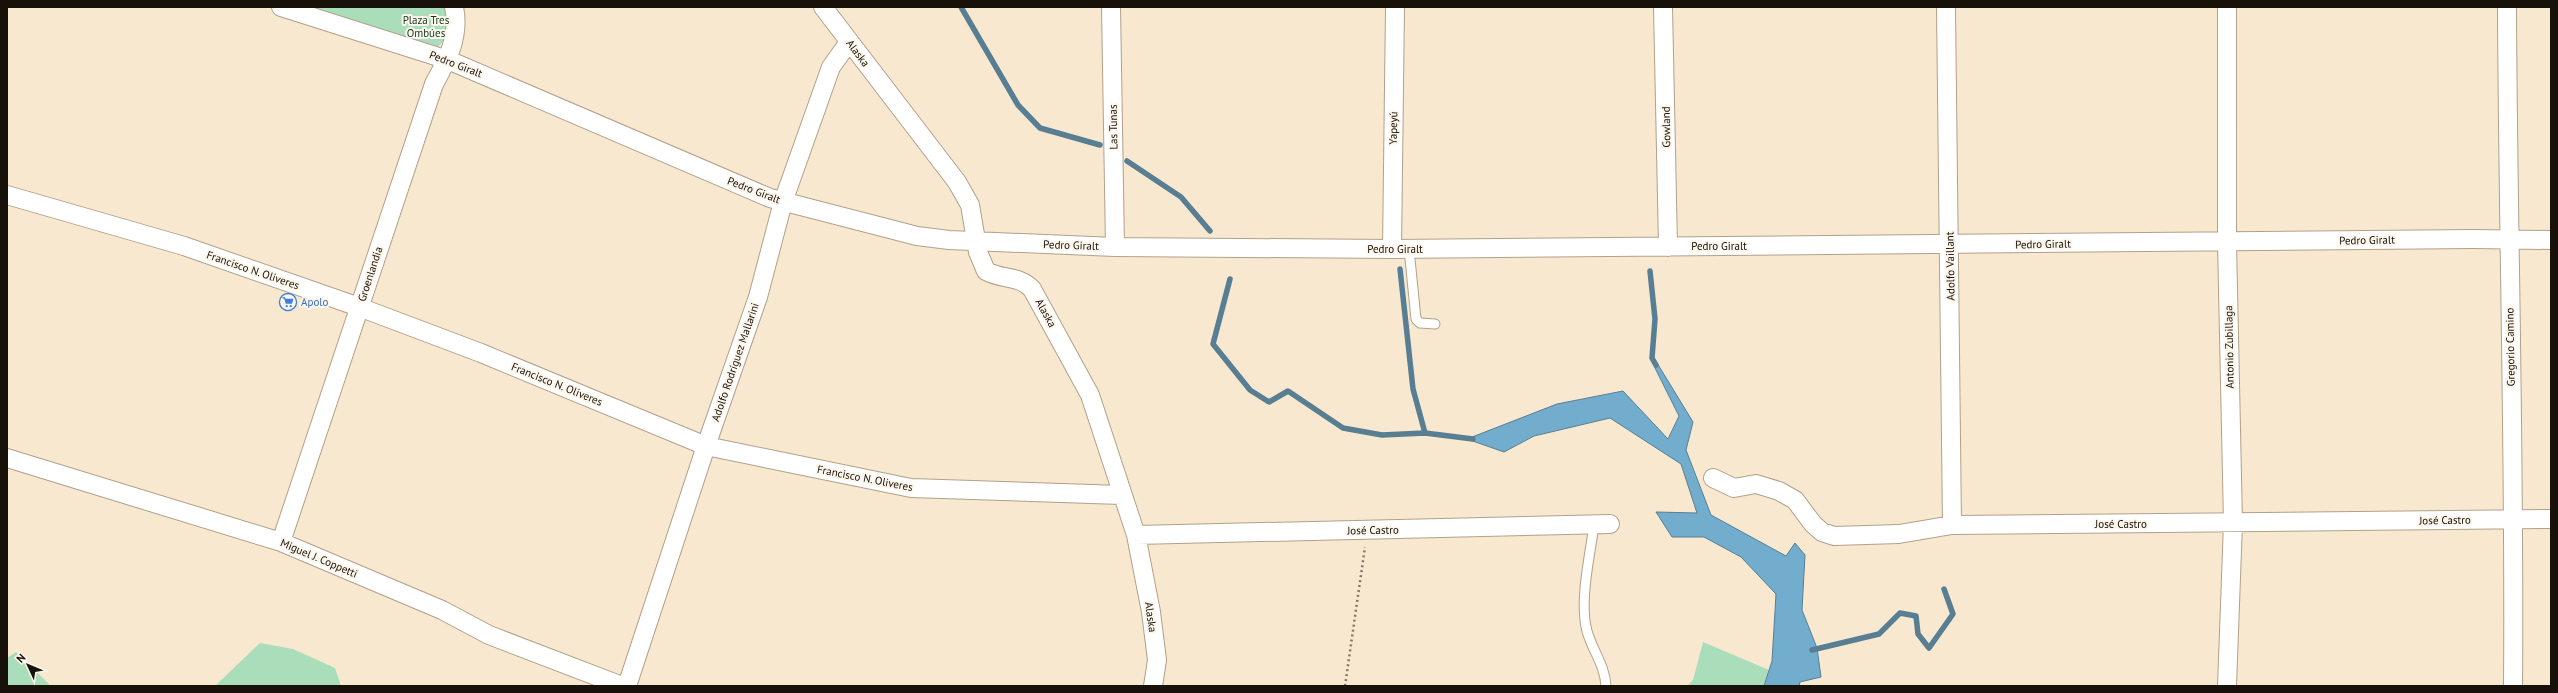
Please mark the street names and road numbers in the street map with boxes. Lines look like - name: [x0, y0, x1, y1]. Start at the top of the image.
- street label: Alaska: [843, 37, 873, 69]
- street label: Pedro Giralt: [428, 47, 485, 81]
- street label: Las Tunas: [1106, 104, 1120, 150]
- street label: Gowland: [1659, 106, 1673, 148]
- street label: Yapeyú: [1386, 111, 1400, 145]
- street label: Pedro Giralt: [726, 173, 783, 207]
- street label: Adolfo Vaillant: [1942, 231, 1958, 301]
- street label: Pedro Giralt: [2339, 233, 2395, 247]
- street label: Pedro Giralt: [1043, 237, 1099, 253]
- street label: Pedro Giralt: [2015, 237, 2071, 251]
- street label: Pedro Giralt: [1691, 239, 1747, 253]
- street label: Pedro Giralt: [1367, 242, 1423, 256]
- street label: Groenlandia: [355, 245, 385, 303]
- street label: Francisco N. Oliveres: [205, 248, 302, 293]
- street label: Alaska: [1032, 296, 1060, 330]
- street label: Adolfo Rodríguez Mallarini: [708, 301, 762, 423]
- street label: Antonio Zubillaga: [2221, 305, 2237, 389]
- street label: Gregorio Camino: [2502, 307, 2518, 386]
- street label: Francisco N. Oliveres: [509, 359, 605, 409]
- street label: Francisco N. Oliveres: [816, 462, 914, 494]
- street label: José Castro: [2418, 513, 2471, 527]
- street label: José Castro: [2094, 517, 2147, 531]
- street label: José Castro: [1346, 523, 1399, 537]
- street label: Miguel J. Coppetti: [278, 535, 360, 581]
- street label: Alaska: [1142, 601, 1160, 633]

